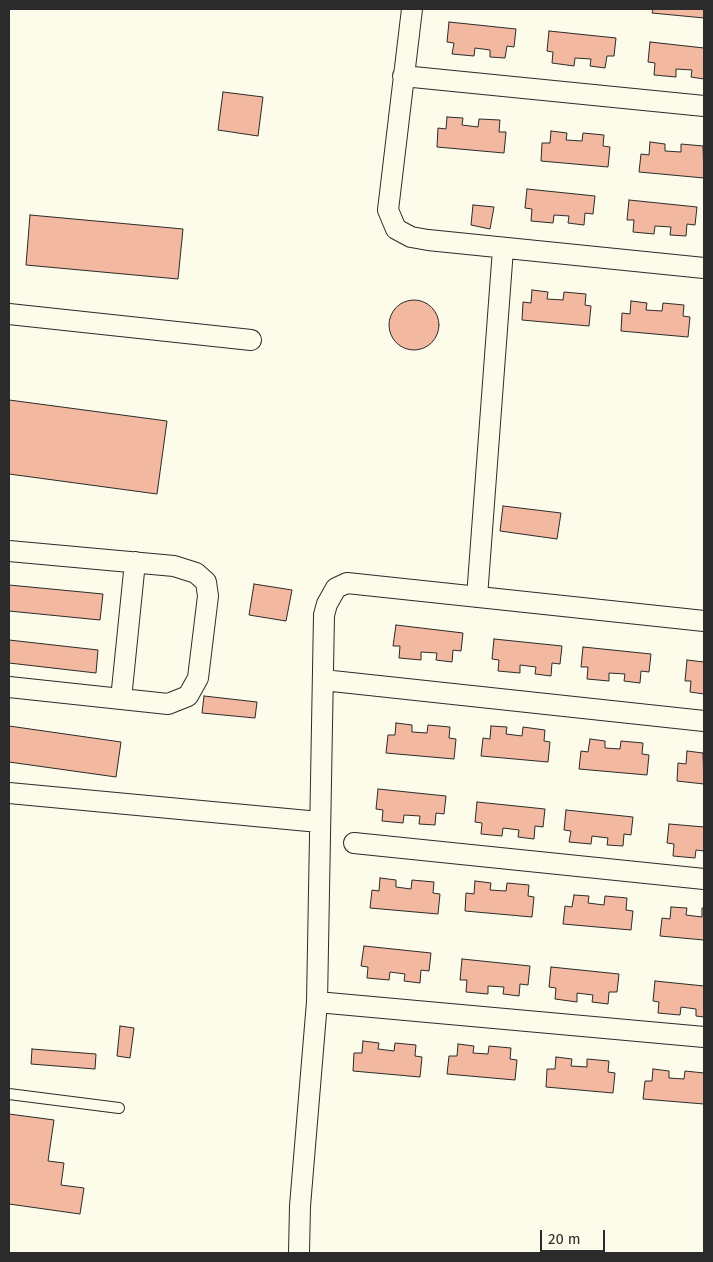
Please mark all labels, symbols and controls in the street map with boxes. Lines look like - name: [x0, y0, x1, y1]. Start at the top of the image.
- scale bar: [543, 1220, 608, 1252]
- text: 20 m: [548, 1230, 581, 1248]

